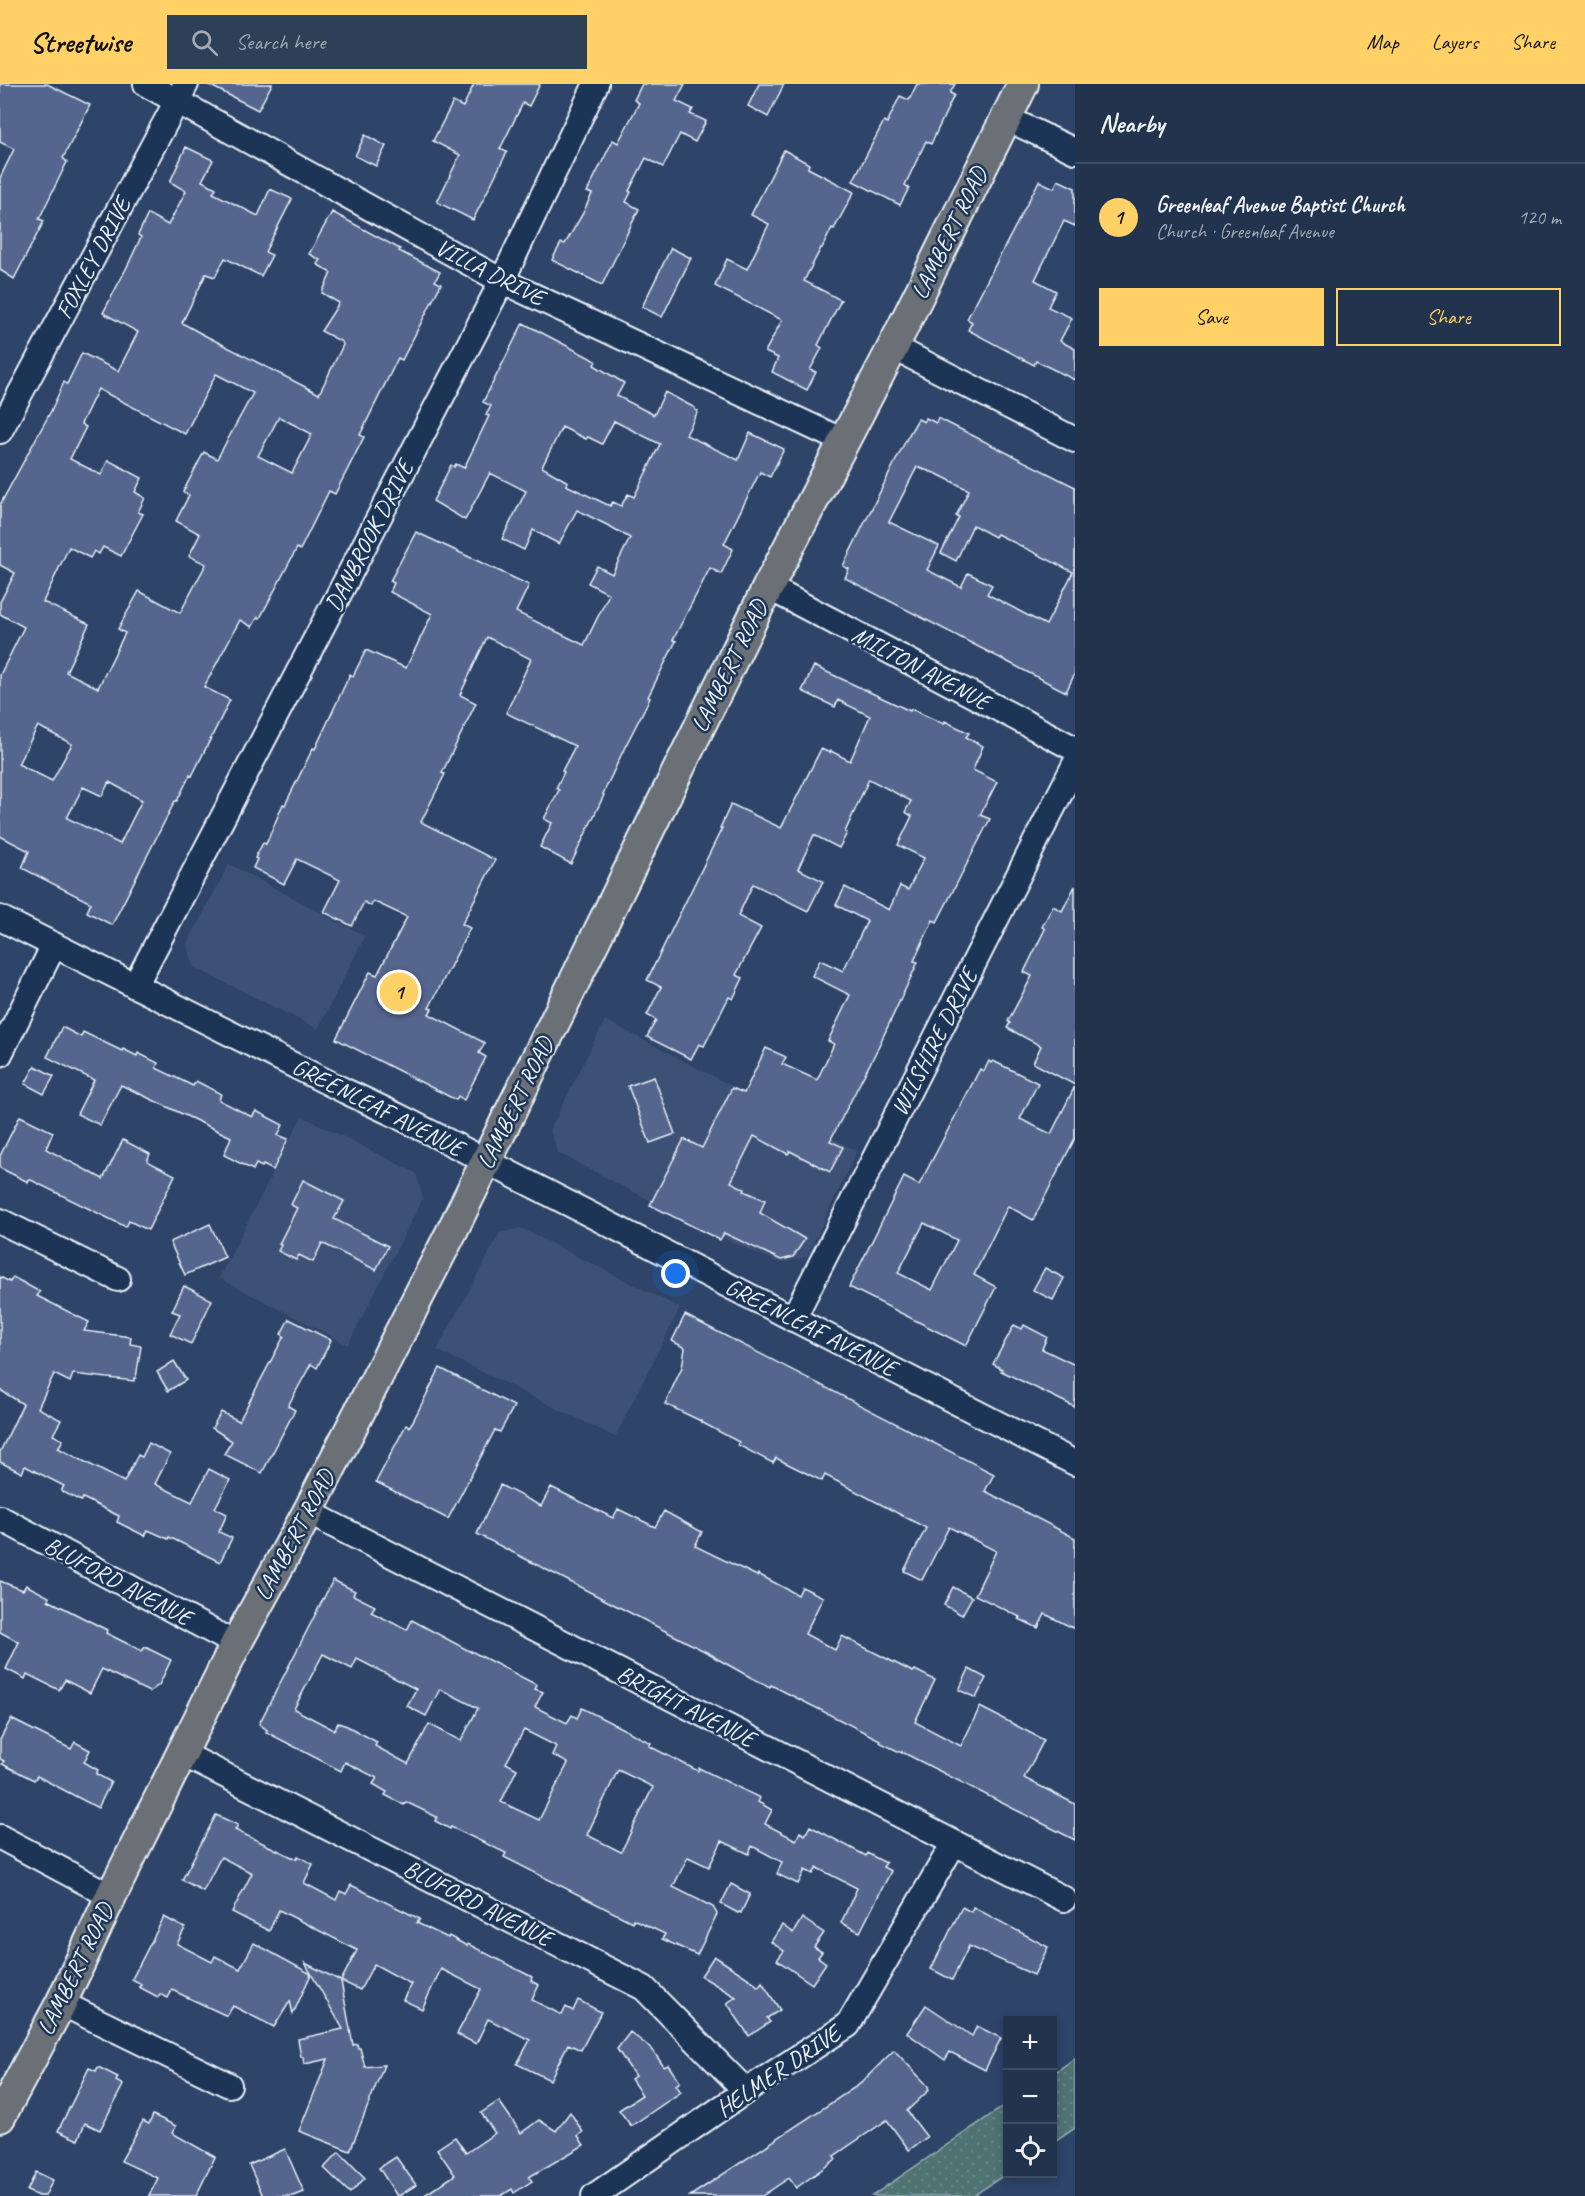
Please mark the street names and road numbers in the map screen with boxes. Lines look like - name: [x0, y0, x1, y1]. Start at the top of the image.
- street label: LAMBERT ROAD: [904, 160, 995, 304]
- street label: FOXLEY DRIVE: [48, 189, 139, 324]
- street label: VILLA DRIVE: [430, 232, 552, 314]
- street label: DANBROOK DRIVE: [318, 453, 421, 616]
- street label: LAMBERT ROAD: [684, 593, 775, 737]
- street label: MILTON AVENUE: [847, 619, 997, 718]
- street label: WILSHIRE DRIVE: [884, 961, 985, 1121]
- street label: LAMBERT ROAD: [470, 1030, 561, 1174]
- street label: GREENLEAF AVENUE: [287, 1051, 471, 1164]
- street label: GREENLEAF AVENUE: [720, 1271, 904, 1384]
- street label: LAMBERT ROAD: [247, 1463, 342, 1605]
- street label: BLUFORD AVENUE: [39, 1530, 199, 1634]
- street label: BRIGHT AVENUE: [612, 1658, 763, 1755]
- street label: BLUFORD AVENUE: [399, 1853, 560, 1955]
- street label: LAMBERT ROAD: [30, 1896, 121, 2040]
- street label: HELMER DRIVE: [710, 2017, 849, 2124]

